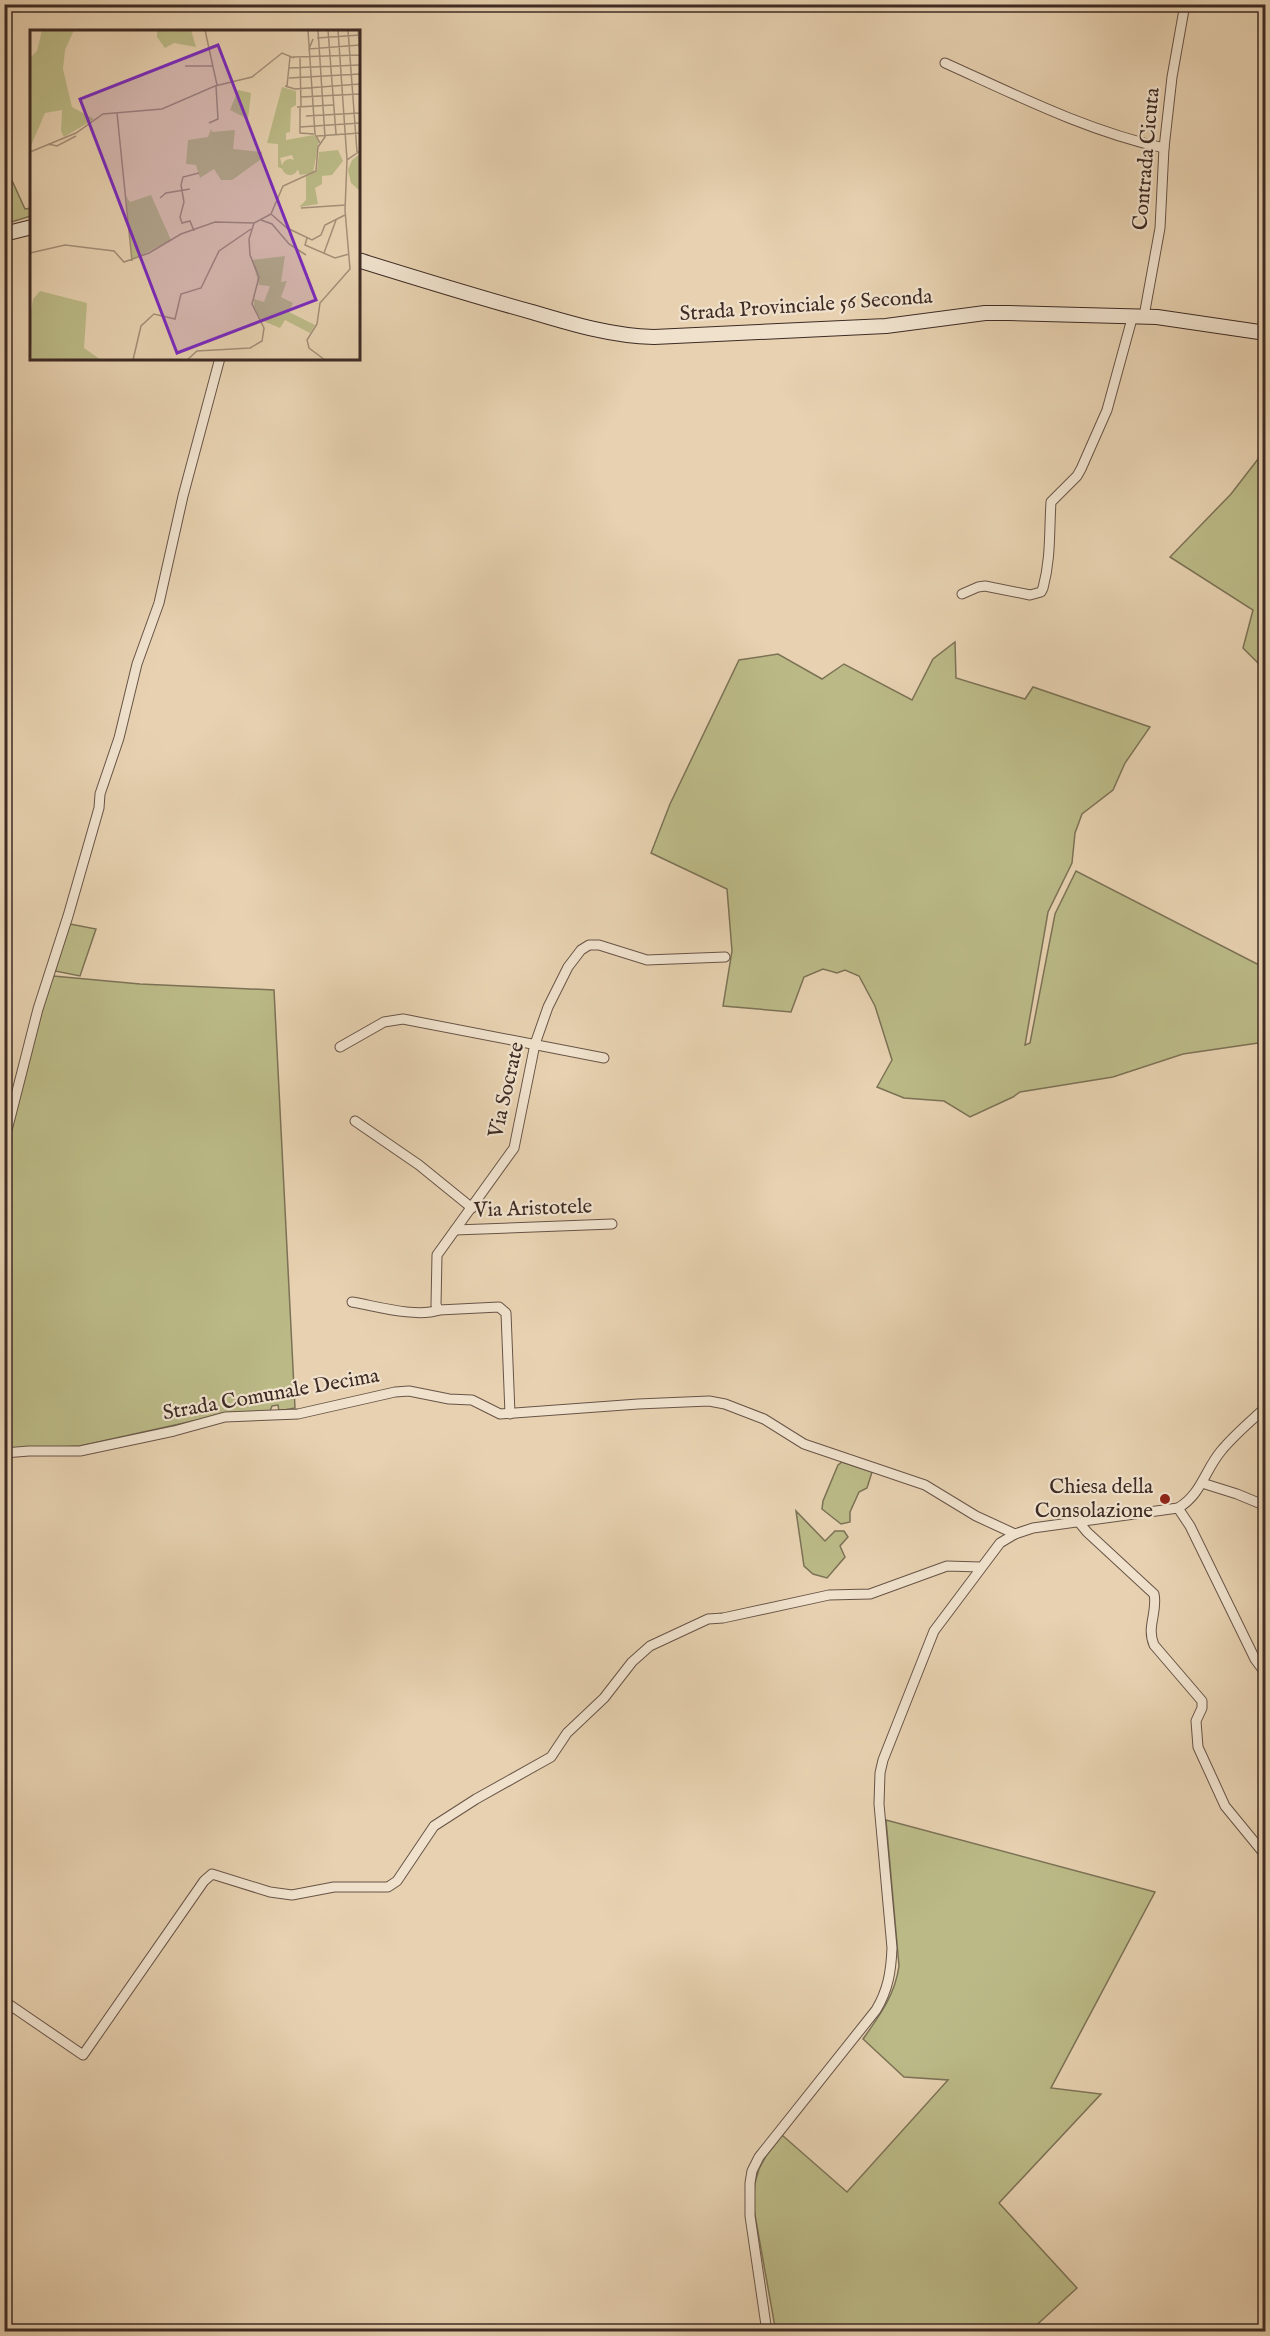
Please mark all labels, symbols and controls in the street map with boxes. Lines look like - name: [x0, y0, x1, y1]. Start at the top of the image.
- inset map: [30, 30, 360, 360]
- street label: Contrada Cicuta: [1127, 86, 1167, 231]
- street label: Strada Provinciale 56 Seconda: [679, 284, 934, 328]
- street label: Via Socrate: [483, 1039, 531, 1142]
- street label: Via Aristotele: [472, 1193, 593, 1225]
- street label: Strada Comunale Decima: [161, 1362, 382, 1427]
- place label: Chiesa della Consolazione: [1035, 1474, 1154, 1525]
- marker: Chiesa della Consolazione: [1158, 1492, 1172, 1506]

